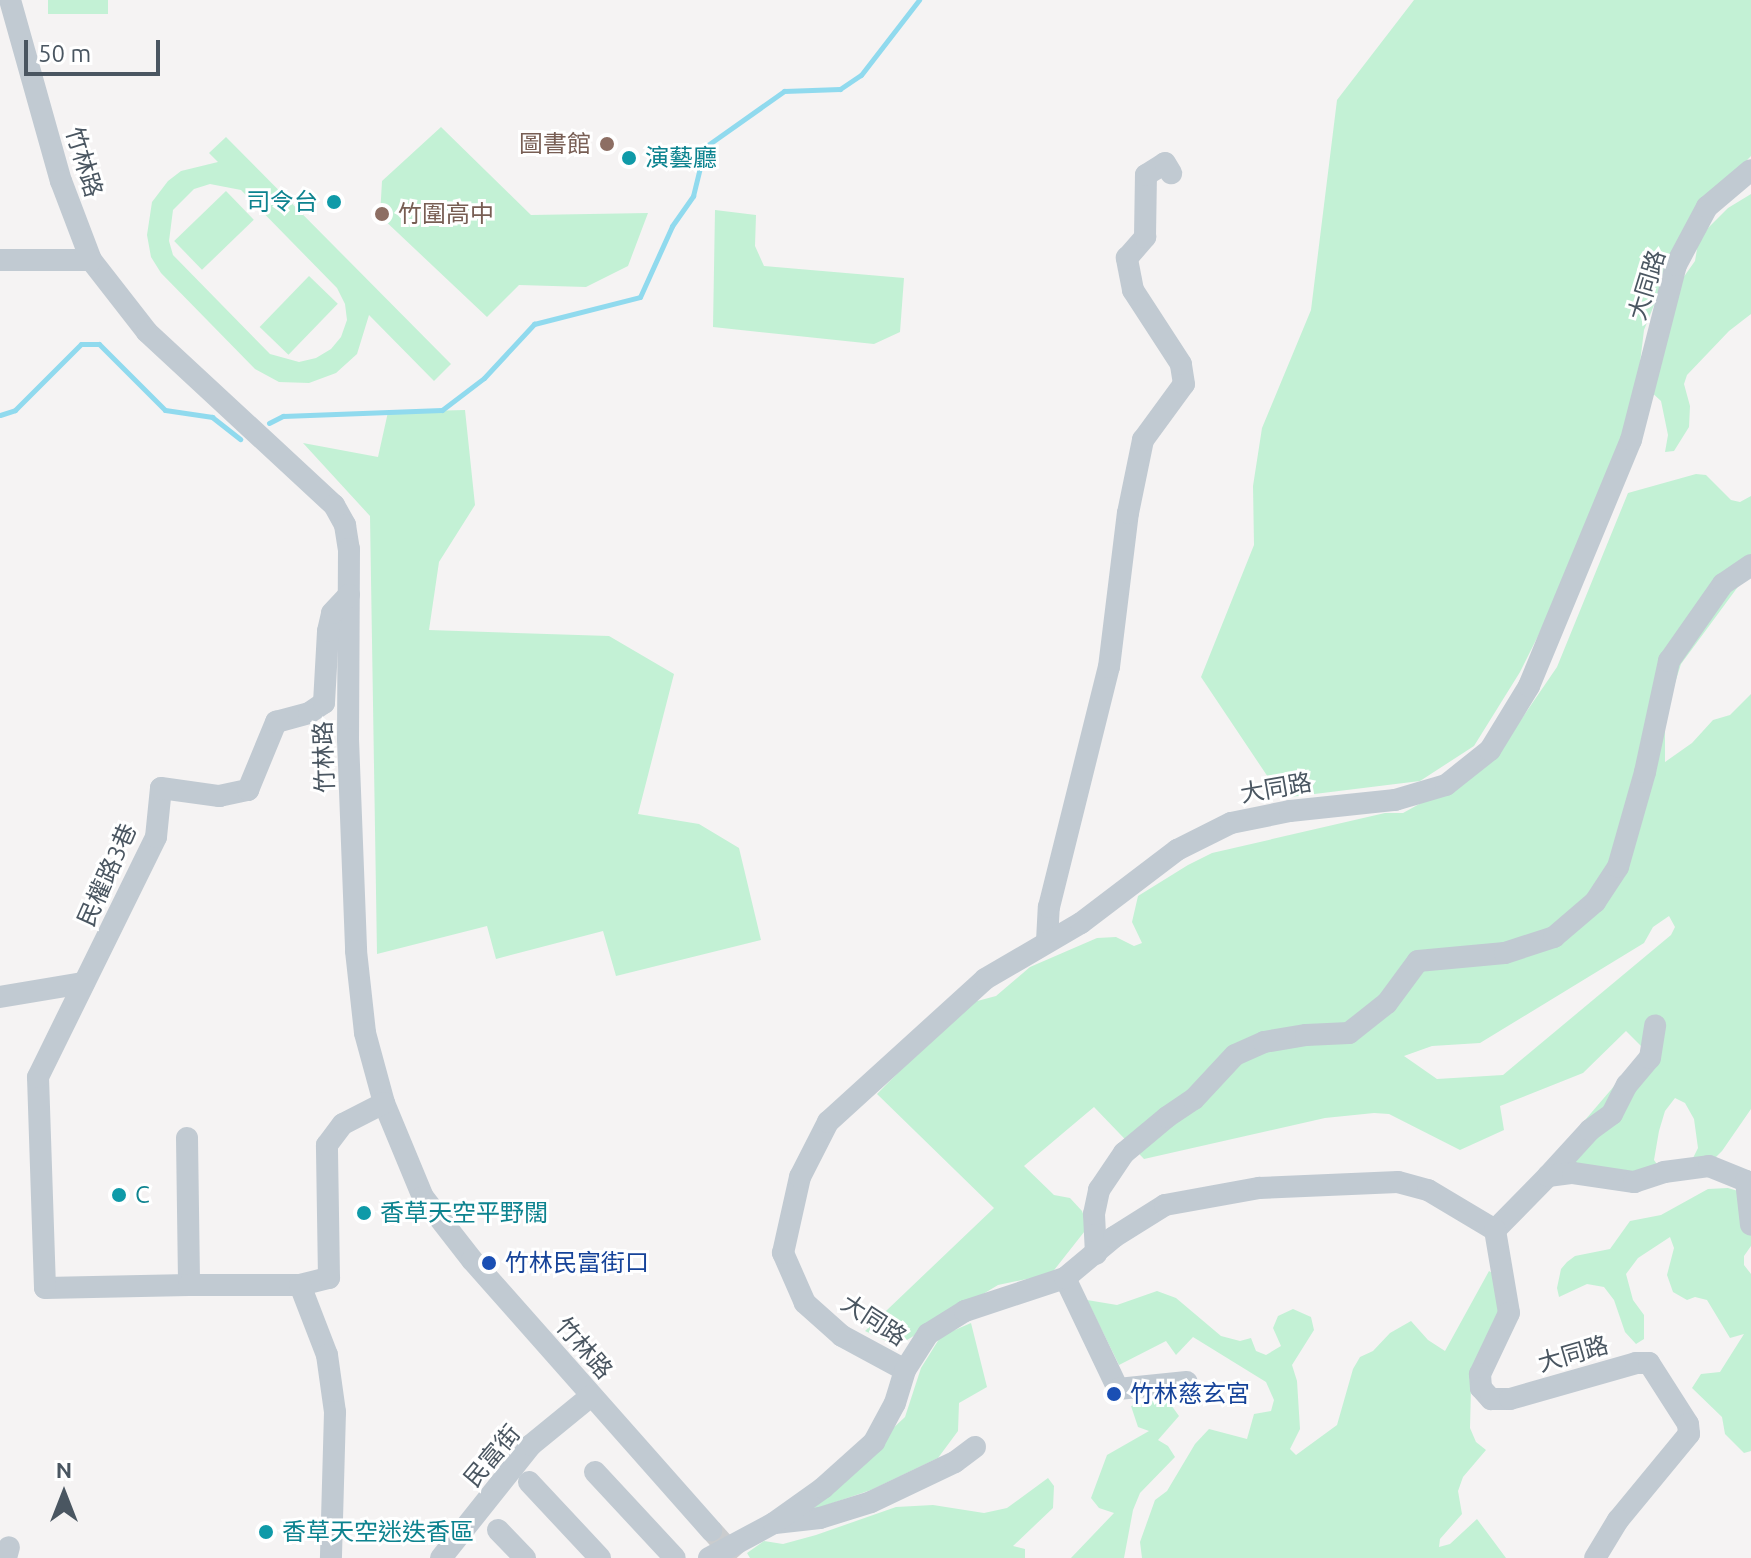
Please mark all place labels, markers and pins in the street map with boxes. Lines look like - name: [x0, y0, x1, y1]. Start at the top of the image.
- place label: 圖書館: [519, 130, 591, 158]
- marker: 圖書館: [598, 135, 616, 153]
- place label: 演藝廳: [645, 144, 717, 172]
- marker: 演藝廳: [620, 149, 638, 167]
- place label: 司令台: [246, 188, 318, 216]
- marker: 司令台: [325, 193, 343, 211]
- place label: 竹圍高中: [398, 200, 494, 228]
- marker: 竹圍高中: [373, 205, 391, 223]
- place label: C: [135, 1181, 150, 1209]
- marker: C: [110, 1186, 128, 1204]
- place label: 香草天空平野闊: [380, 1199, 548, 1227]
- marker: 香草天空平野闊: [355, 1204, 373, 1222]
- place label: 竹林民富街口: [505, 1249, 649, 1277]
- marker: 竹林民富街口: [480, 1254, 498, 1272]
- place label: 竹林慈玄宮: [1130, 1380, 1250, 1408]
- marker: 竹林慈玄宮: [1105, 1385, 1123, 1403]
- place label: 香草天空迷迭香區: [282, 1518, 474, 1546]
- marker: 香草天空迷迭香區: [257, 1523, 275, 1541]

